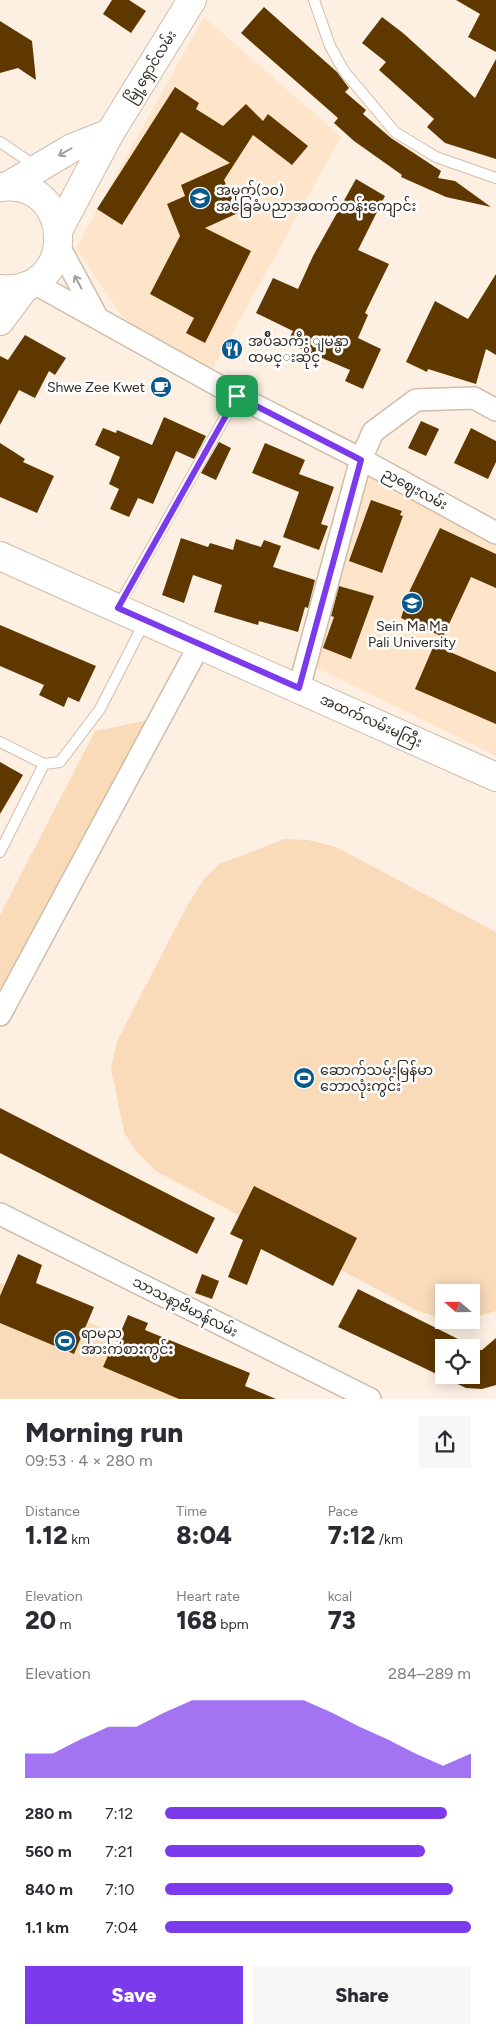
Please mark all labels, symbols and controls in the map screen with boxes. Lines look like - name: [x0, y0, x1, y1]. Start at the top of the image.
- street label: မြို့ရှောင်လမ်း: [120, 26, 183, 108]
- one-way arrow: [58, 148, 72, 158]
- place label: အမှတ်(၁၀) အခြေခံပညာအထက်တန်းကျောင်း: [216, 180, 416, 218]
- school or university icon: အမှတ်(၁၀) အခြေခံပညာအထက်တန်းကျောင်း: [188, 186, 212, 210]
- one-way arrow: [73, 274, 83, 289]
- place label: အပ်ိဳႀကီး ျမန္မာ ထမင္းဆိုင္: [248, 331, 349, 369]
- restaurant icon: အပ်ိဳႀကီး ျမန္မာ ထမင္းဆိုင္: [220, 337, 244, 361]
- cafe icon: Shwe Zee Kwet: [149, 375, 173, 399]
- pin: [216, 375, 258, 417]
- place label: Shwe Zee Kwet: [47, 379, 145, 396]
- icon: arrive: [223, 382, 251, 410]
- street label: ညဈေးလမ်း: [378, 463, 451, 516]
- school or university icon: Sein Ma Ma Pali University: [400, 591, 424, 615]
- place label: Sein Ma Ma Pali University: [368, 618, 457, 651]
- street label: အထက်လမ်းမကြီး: [316, 689, 425, 754]
- place label: ဆောက်သမ်းမြန်မာ ဘောလုံးကွင်း: [320, 1060, 433, 1098]
- sports icon: ဆောက်သမ်းမြန်မာ ဘောလုံးကွင်း: [292, 1066, 316, 1090]
- street label: သာသနာ့ဗိမာန်လမ်း: [128, 1271, 241, 1343]
- north arrow: [435, 1284, 480, 1329]
- map controls: [435, 1284, 480, 1384]
- place label: ရာမည အားကစားကွင်း: [81, 1325, 173, 1360]
- sports icon: ရာမည အားကစားကွင်း: [53, 1329, 77, 1353]
- button: locate: [435, 1339, 480, 1384]
- text: Morning run: [25, 1415, 183, 1449]
- button: share: [419, 1416, 471, 1468]
- text: 09:53 · 4 × 280 m: [25, 1451, 153, 1470]
- text: Distance: [25, 1503, 80, 1520]
- text: Time: [176, 1503, 207, 1520]
- text: Pace: [328, 1503, 358, 1520]
- text: 1.12: [25, 1520, 68, 1550]
- text: 8:04: [176, 1520, 232, 1550]
- text: 7:12: [328, 1520, 375, 1550]
- text: km: [68, 1531, 90, 1548]
- text: /km: [375, 1531, 403, 1548]
- text: Elevation: [25, 1588, 83, 1605]
- text: Heart rate: [176, 1588, 240, 1605]
- text: kcal: [328, 1588, 352, 1605]
- text: 20: [25, 1605, 56, 1635]
- text: 168: [176, 1605, 217, 1635]
- text: 73: [328, 1605, 356, 1635]
- text: m: [56, 1616, 71, 1633]
- text: bpm: [217, 1616, 249, 1633]
- text: Elevation: [25, 1664, 91, 1683]
- text: 284–289 m: [388, 1664, 471, 1683]
- text: 280 m: [25, 1804, 72, 1823]
- text: 7:12: [105, 1804, 133, 1823]
- text: 560 m: [25, 1842, 72, 1861]
- text: 7:21: [105, 1842, 133, 1861]
- text: 840 m: [25, 1880, 73, 1899]
- text: 7:10: [105, 1880, 135, 1899]
- text: 1.1 km: [25, 1918, 69, 1937]
- text: 7:04: [105, 1918, 138, 1937]
- button: Save: [25, 1966, 243, 2024]
- button: Share: [253, 1966, 471, 2024]

